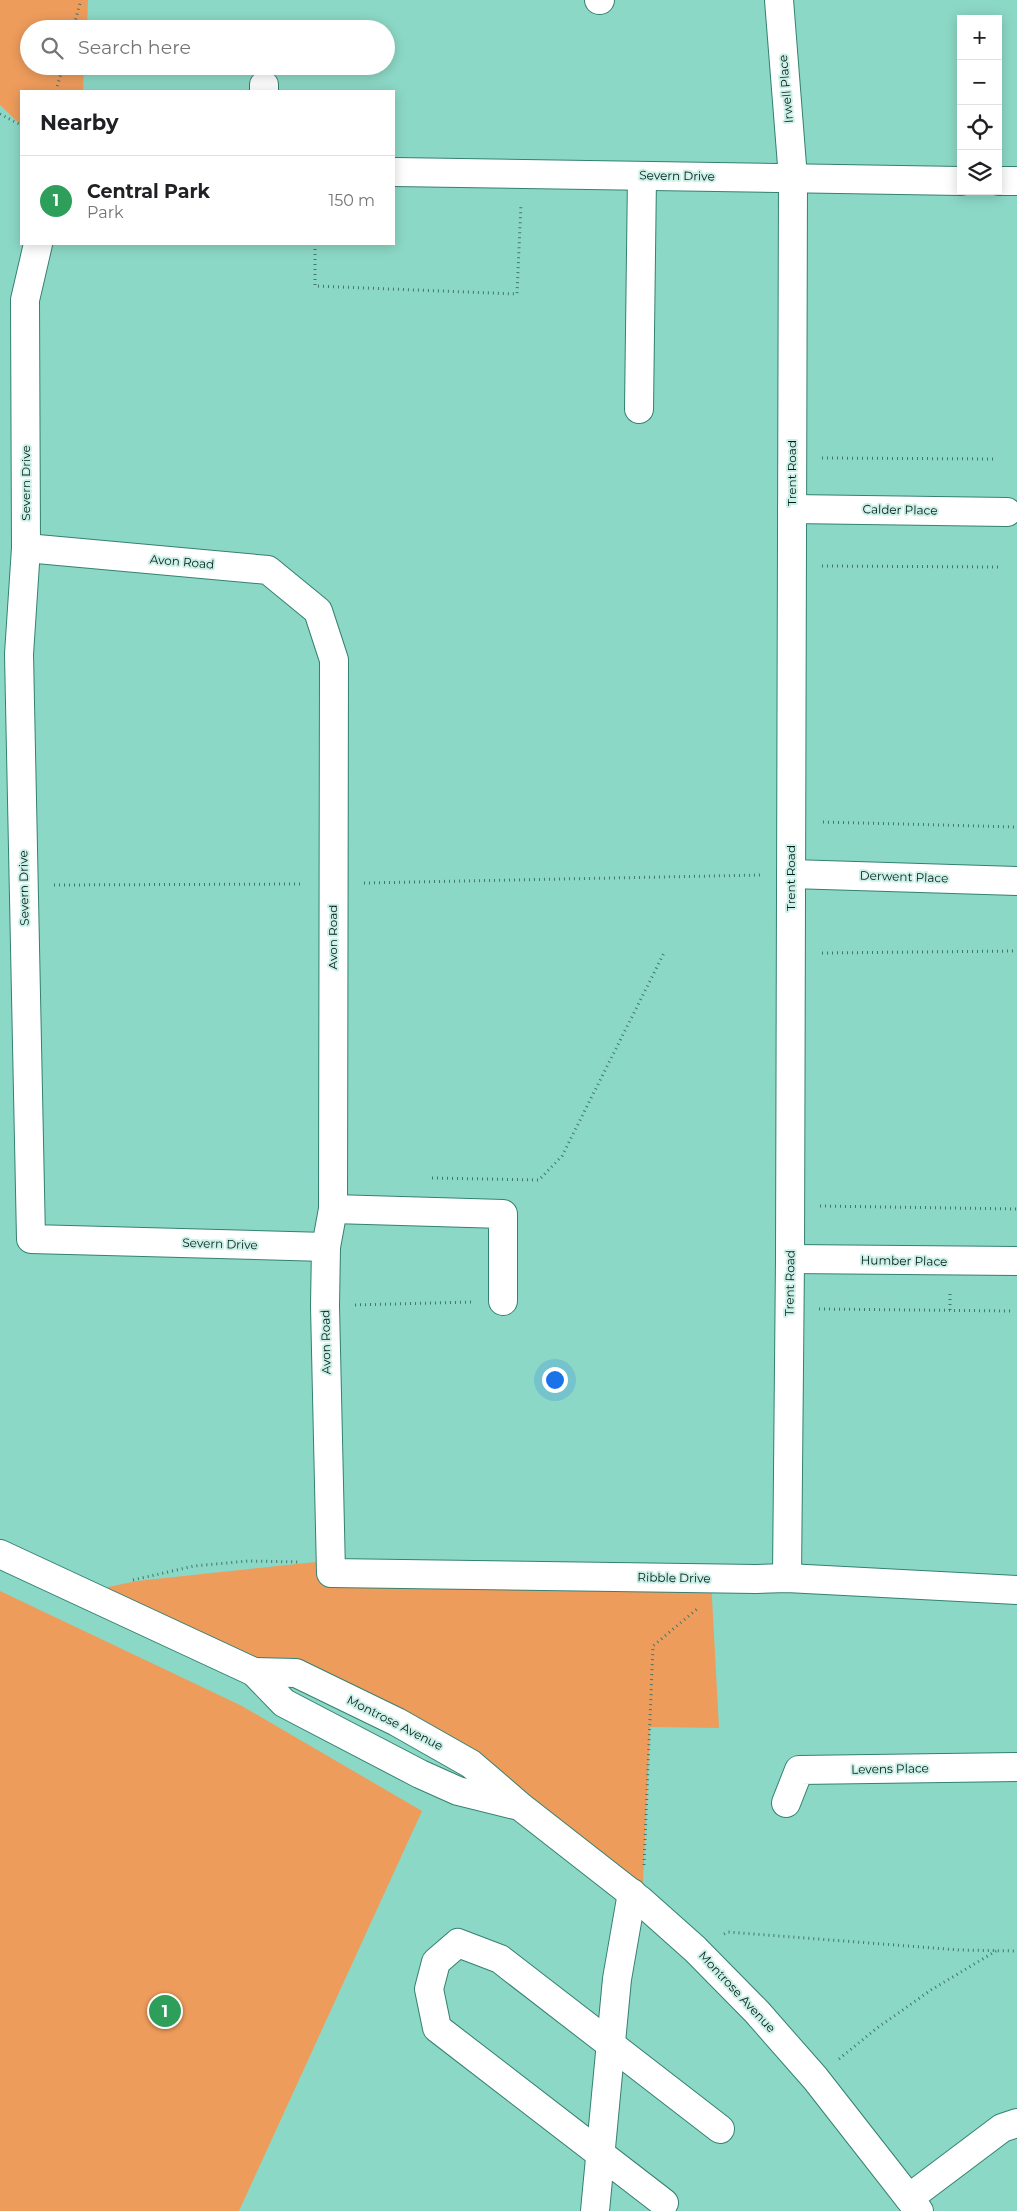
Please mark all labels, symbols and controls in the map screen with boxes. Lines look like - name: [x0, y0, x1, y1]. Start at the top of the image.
- map controls: [957, 15, 1002, 195]
- button: +: [957, 15, 1002, 60]
- search box: [20, 20, 395, 75]
- icon: search: [38, 34, 66, 62]
- text: Search here: [78, 36, 191, 59]
- street label: Irwell Place: [775, 54, 796, 124]
- button: −: [957, 60, 1002, 105]
- button: locate: [957, 105, 1002, 150]
- text: Nearby: [40, 110, 119, 135]
- button: layers: [957, 150, 1002, 195]
- street label: Severn Drive: [639, 167, 715, 184]
- text: Central Park: [87, 180, 210, 203]
- text: 1: [53, 191, 59, 210]
- text: 150 m: [328, 191, 375, 210]
- text: Park: [87, 203, 124, 222]
- street label: Trent Road: [784, 440, 799, 506]
- street label: Severn Drive: [18, 445, 33, 521]
- street label: Calder Place: [862, 501, 938, 518]
- street label: Avon Road: [149, 551, 215, 572]
- street label: Trent Road: [783, 845, 798, 911]
- street label: Severn Drive: [15, 850, 32, 926]
- street label: Derwent Place: [859, 867, 949, 886]
- street label: Avon Road: [325, 905, 340, 969]
- street label: Severn Drive: [182, 1235, 258, 1252]
- street label: Trent Road: [781, 1250, 798, 1316]
- street label: Humber Place: [861, 1252, 947, 1269]
- street label: Avon Road: [317, 1309, 334, 1375]
- your location: [542, 1367, 568, 1393]
- street label: Ribble Drive: [637, 1569, 711, 1586]
- street label: Montrose Avenue: [345, 1692, 446, 1753]
- street label: Levens Place: [851, 1760, 929, 1777]
- street label: Montrose Avenue: [696, 1948, 779, 2035]
- pin: 1: [149, 1992, 181, 2030]

